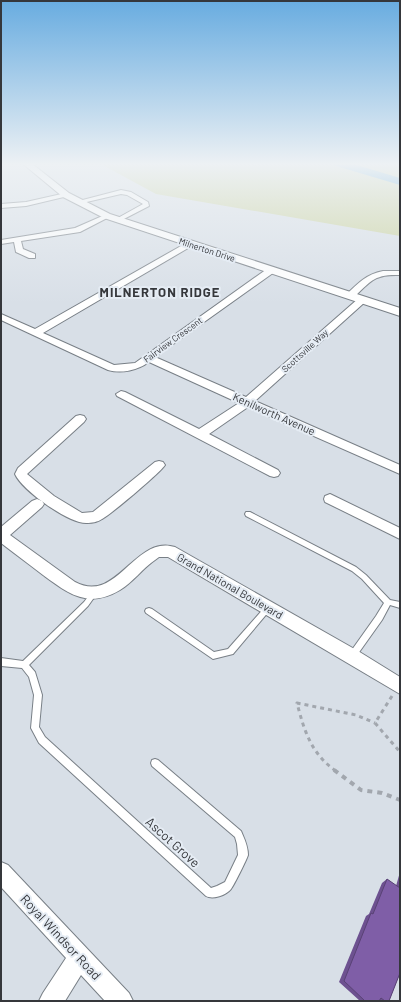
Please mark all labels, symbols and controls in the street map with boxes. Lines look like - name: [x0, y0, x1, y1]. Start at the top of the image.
- street label: Milnerton Drive: [178, 235, 237, 264]
- district label: MILNERTON RIDGE: [100, 284, 220, 300]
- street label: Fairview Crescent: [141, 315, 204, 365]
- street label: Scottsville Way: [279, 327, 330, 374]
- street label: Kenilworth Avenue: [231, 390, 317, 438]
- street label: Grand National Boulevard: [175, 550, 286, 621]
- street label: Ascot Grove: [143, 813, 203, 871]
- street label: Royal Windsor Road: [17, 891, 105, 983]

